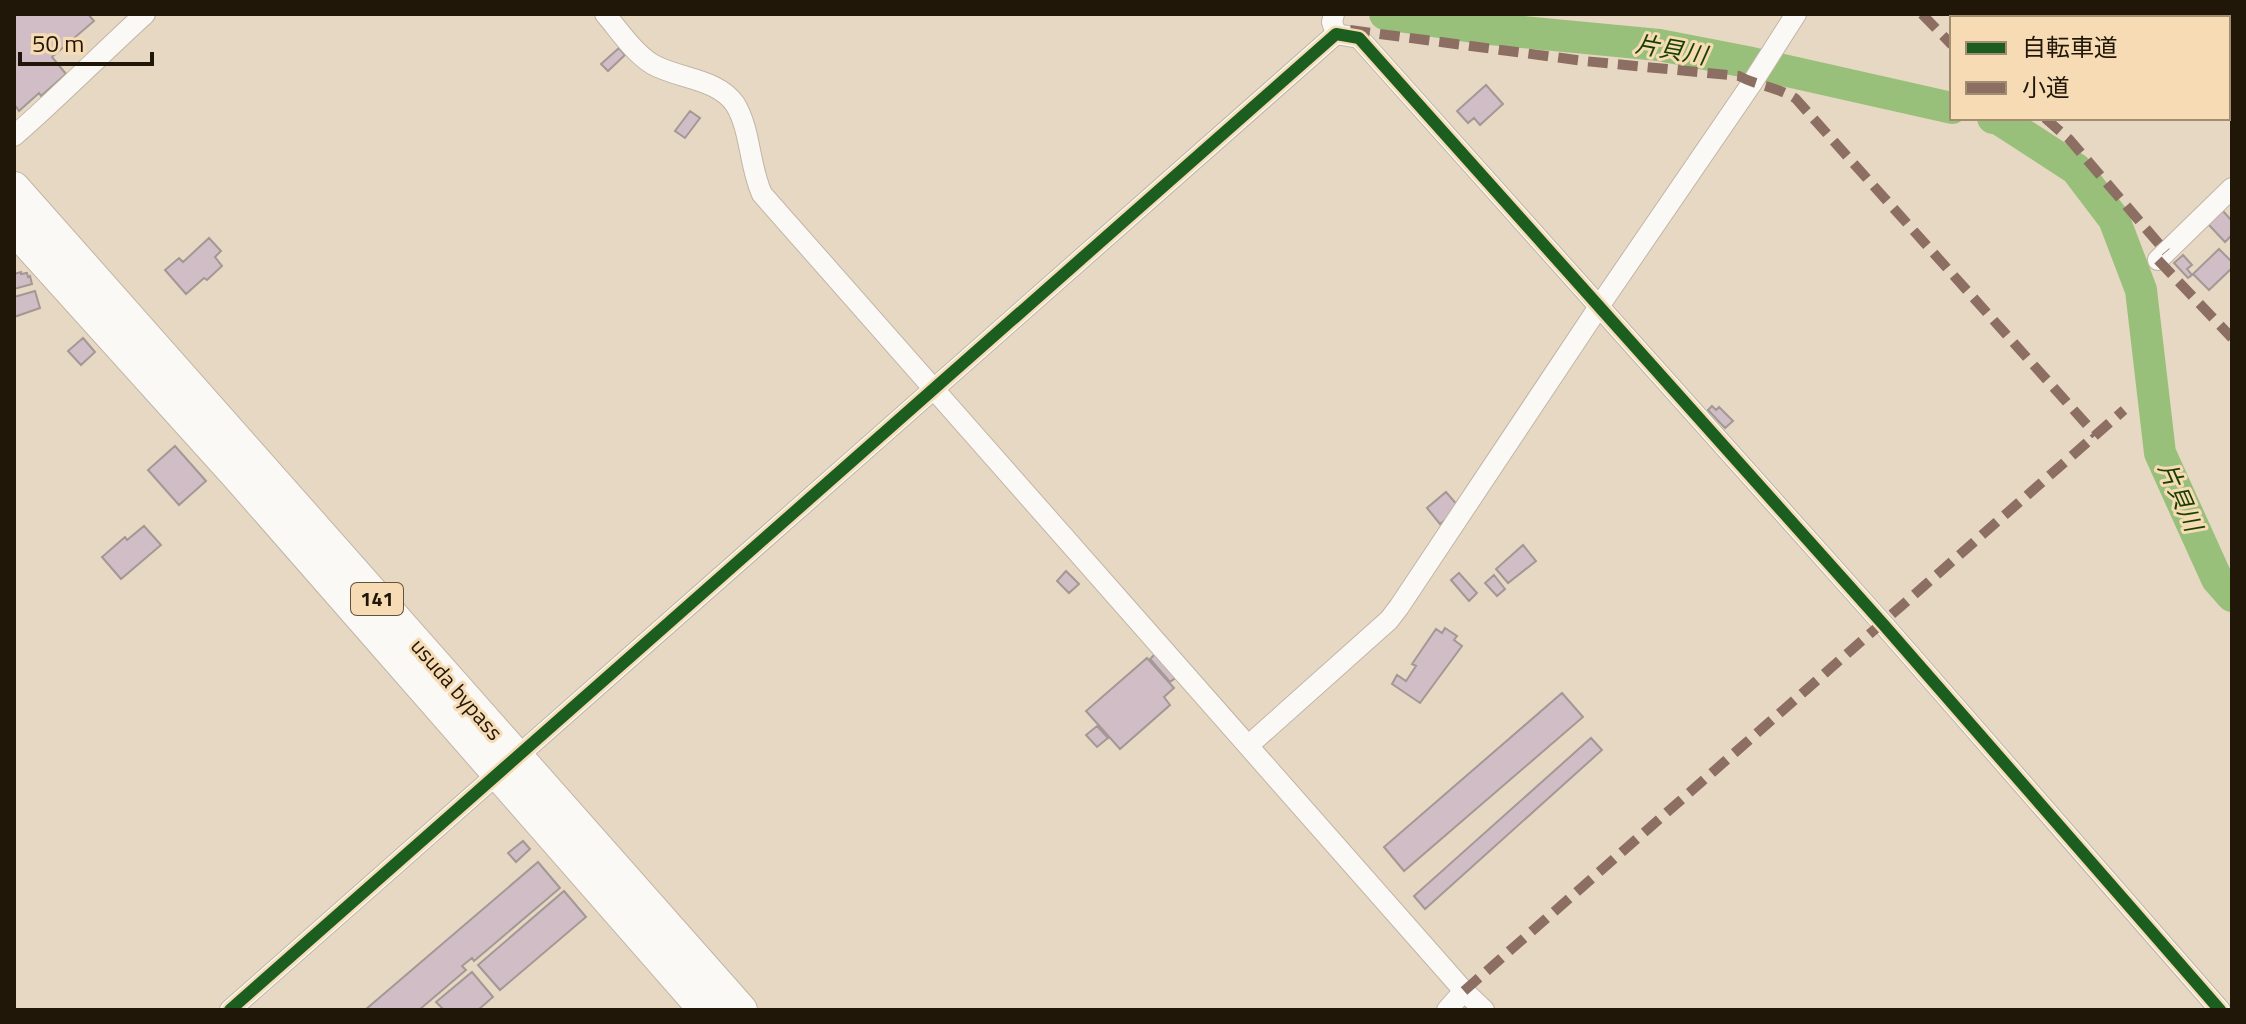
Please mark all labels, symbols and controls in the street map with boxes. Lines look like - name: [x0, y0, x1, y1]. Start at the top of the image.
- scale bar: [20, 16, 152, 66]
- legend: [1950, 16, 2230, 120]
- text: 50 m: [32, 25, 84, 61]
- water label: 片貝川: [1633, 25, 1713, 74]
- text: 自転車道: [2022, 29, 2118, 65]
- text: 小道: [2022, 69, 2070, 105]
- water label: 片貝川: [2150, 456, 2213, 540]
- road number: 141: [351, 583, 403, 615]
- street label: usuda bypass: [403, 630, 511, 748]

